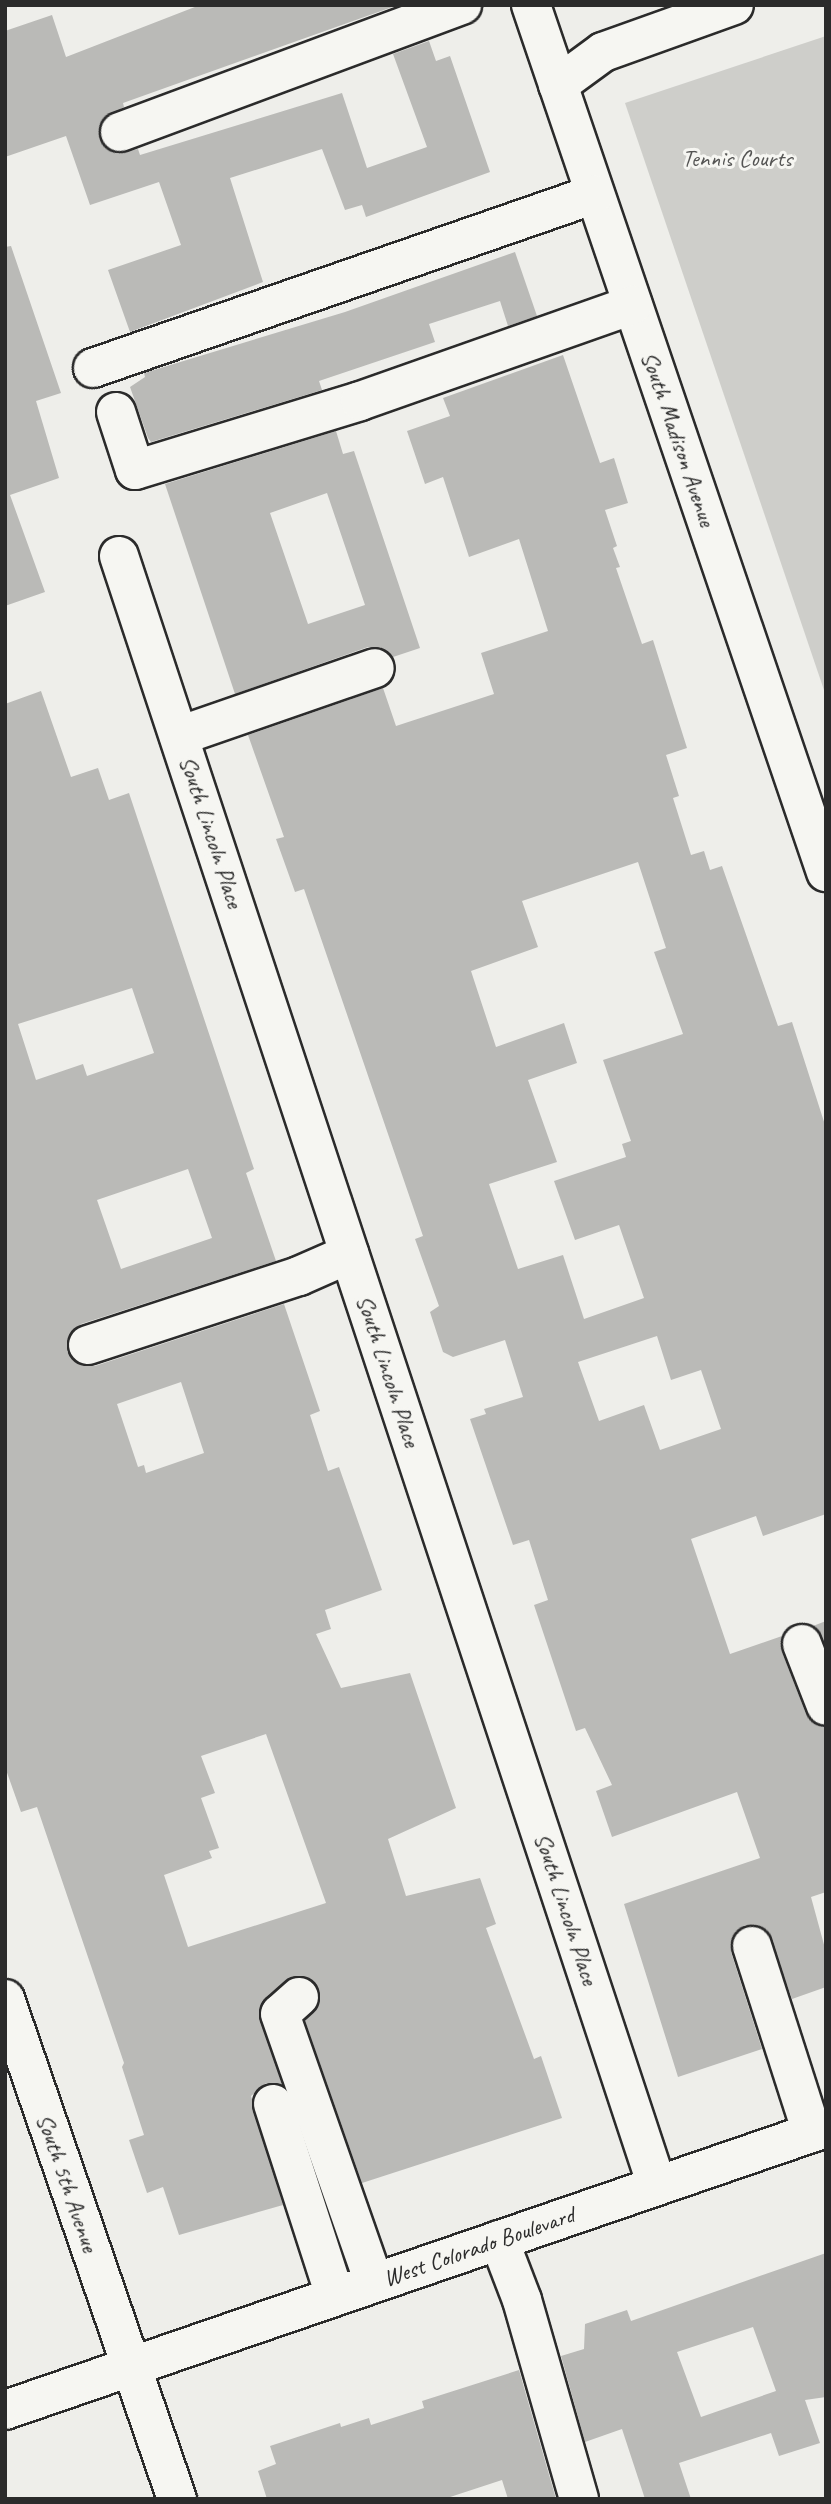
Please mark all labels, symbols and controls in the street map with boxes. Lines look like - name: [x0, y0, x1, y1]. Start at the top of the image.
- park label: Tennis Courts: [682, 145, 792, 173]
- street label: South Madison Avenue: [635, 348, 721, 530]
- street label: South Lincoln Place: [173, 752, 249, 912]
- street label: South Lincoln Place: [350, 1291, 426, 1451]
- street label: South Lincoln Place: [528, 1829, 604, 1989]
- street label: South 5th Avenue: [30, 2110, 104, 2256]
- street label: West Colorado Boulevard: [380, 2201, 578, 2293]

